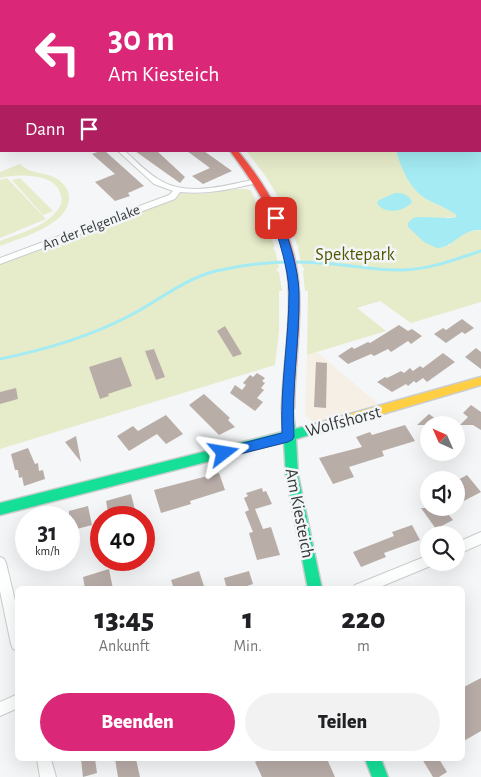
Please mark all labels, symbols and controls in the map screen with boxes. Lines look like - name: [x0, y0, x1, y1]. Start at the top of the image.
- icon: left: [25, 20, 90, 85]
- text: 30 m: [108, 22, 175, 57]
- text: Am Kiesteich: [108, 63, 219, 85]
- icon: arrive: [75, 115, 103, 143]
- text: Dann: [25, 120, 65, 139]
- pin: [255, 197, 297, 239]
- street label: An der Felgenlake: [40, 202, 142, 253]
- icon: arrive: [262, 204, 290, 232]
- park label: Spektepark: [315, 246, 395, 264]
- street label: Wolfshorst: [304, 403, 383, 441]
- north arrow: [420, 416, 465, 461]
- map controls: [420, 416, 465, 571]
- position arrow: [197, 426, 249, 478]
- street label: Am Kiesteich: [281, 467, 317, 560]
- button: sound: [420, 471, 465, 516]
- speed limit sign: 40: [90, 506, 155, 571]
- text: 31: [38, 520, 57, 545]
- button: search: [420, 526, 465, 571]
- text: km/h: [35, 545, 60, 557]
- text: 13:45: [94, 604, 154, 634]
- text: 1: [242, 604, 253, 634]
- text: 220: [341, 604, 386, 634]
- text: Ankunft: [99, 638, 150, 654]
- text: Min.: [233, 638, 262, 654]
- text: m: [357, 638, 370, 654]
- button: Beenden: [40, 693, 235, 751]
- button: Teilen: [245, 693, 440, 751]

